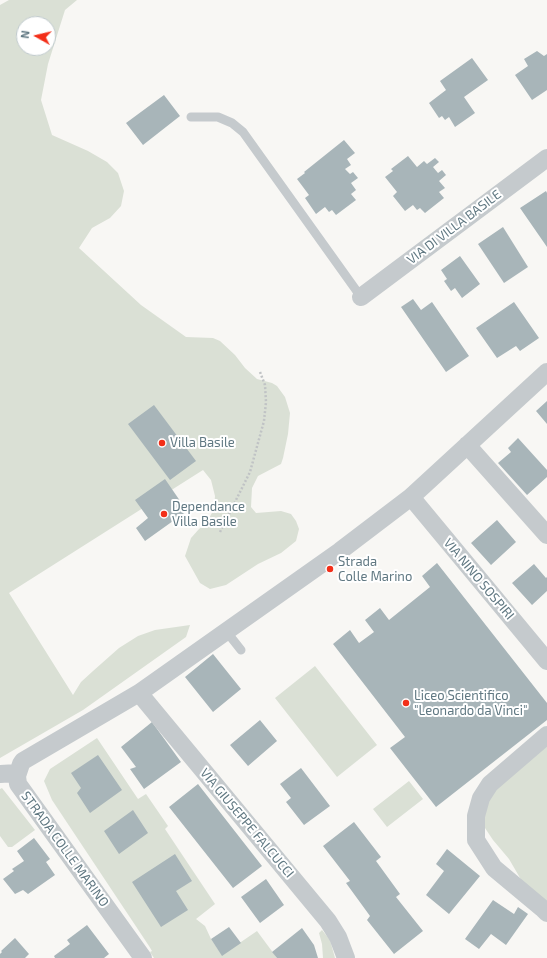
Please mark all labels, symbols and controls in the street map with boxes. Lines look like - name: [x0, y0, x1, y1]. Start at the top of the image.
- north arrow: [16, 16, 56, 56]
- text: N: [18, 30, 32, 39]
- street label: VIA DI VILLA BASILE: [404, 187, 504, 267]
- place label: Villa Basile: [170, 435, 235, 451]
- marker: Villa Basile: [157, 438, 167, 448]
- place label: Dependance Villa Basile: [172, 499, 245, 530]
- marker: Dependance Villa Basile: [159, 509, 169, 519]
- street label: VIA NINO SOSPIRI: [440, 535, 518, 623]
- place label: Strada Colle Marino: [338, 554, 412, 585]
- marker: Strada Colle Marino: [325, 564, 335, 574]
- place label: Liceo Scientifico "Leonardo da Vinci": [414, 688, 527, 719]
- marker: Liceo Scientifico "Leonardo da Vinci": [401, 698, 411, 708]
- street label: VIA GIUSEPPE FALCUCCI: [197, 765, 297, 881]
- street label: STRADA COLLE MARINO: [18, 788, 112, 910]

